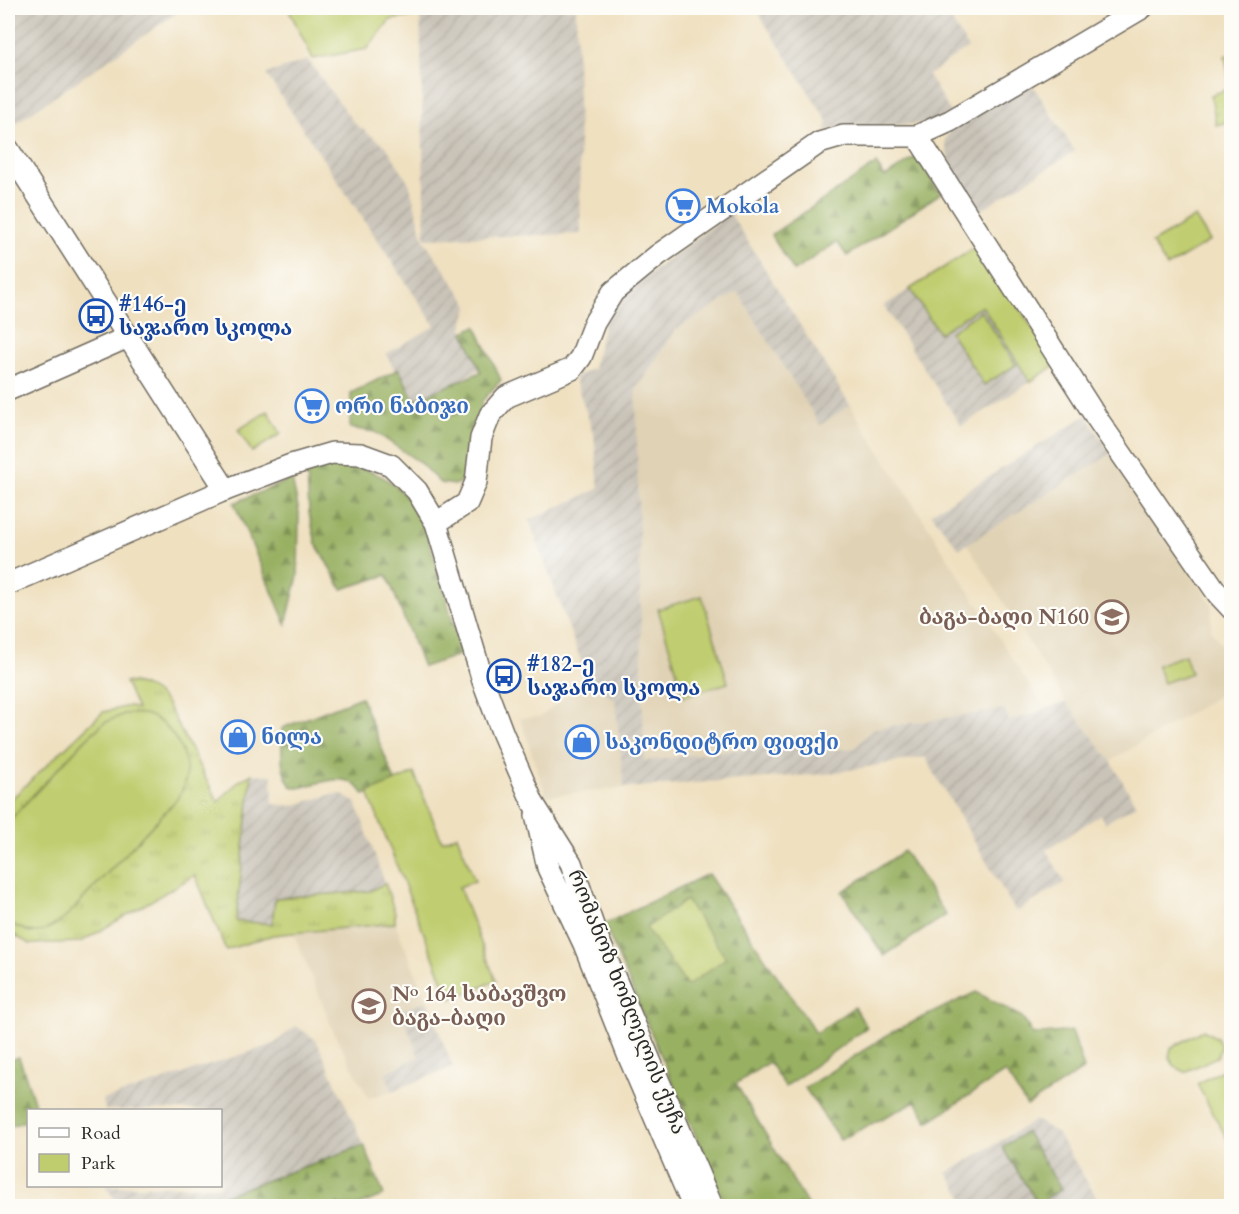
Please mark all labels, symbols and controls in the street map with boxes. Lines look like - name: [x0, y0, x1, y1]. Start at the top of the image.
- supermarket icon: Mokola: [665, 188, 701, 224]
- place label: Mokola: [706, 192, 780, 221]
- place label: #146-ე საჯარო სკოლა: [119, 290, 292, 343]
- bus stop icon: #146-ე საჯარო სკოლა: [78, 298, 114, 334]
- supermarket icon: ორი ნაბიჯი: [294, 388, 330, 424]
- place label: ორი ნაბიჯი: [335, 392, 469, 421]
- school or university icon: ბაგა-ბაღი N160: [1094, 599, 1130, 635]
- place label: ბაგა-ბაღი N160: [919, 603, 1089, 632]
- place label: #182-ე საჯარო სკოლა: [527, 650, 700, 703]
- bus stop icon: #182-ე საჯარო სკოლა: [486, 658, 522, 694]
- shop icon: ნილა: [220, 719, 256, 755]
- place label: ნილა: [261, 723, 322, 752]
- shop icon: საკონდიტრო ფიფქი: [564, 724, 600, 760]
- place label: საკონდიტრო ფიფქი: [605, 728, 839, 757]
- street label: რომანოზ ხომლელის ქუჩა: [560, 865, 694, 1139]
- place label: № 164 საბავშვო ბაგა-ბაღი: [392, 980, 566, 1033]
- school or university icon: № 164 საბავშვო ბაგა-ბაღი: [351, 988, 387, 1024]
- legend: [27, 1109, 222, 1187]
- text: Road: [81, 1121, 121, 1146]
- text: Park: [81, 1151, 116, 1176]

